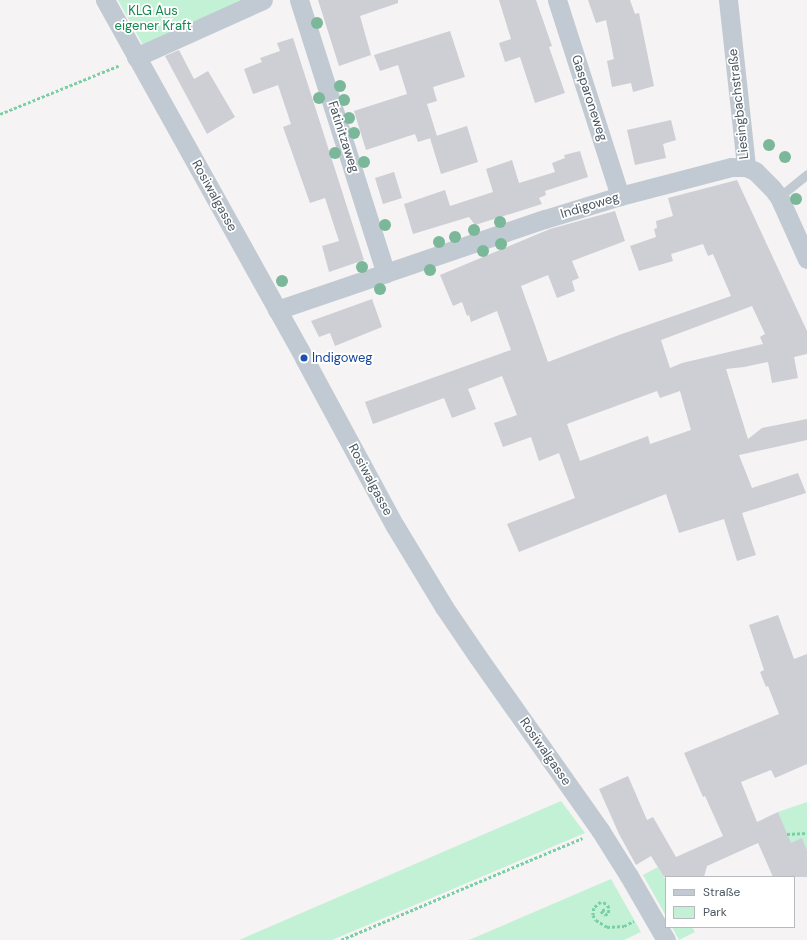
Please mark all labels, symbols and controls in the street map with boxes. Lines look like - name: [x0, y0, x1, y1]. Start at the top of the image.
- park label: KLG Aus eigener Kraft: [115, 4, 191, 35]
- street label: Liesingbachstraße: [725, 48, 753, 160]
- street label: Gasparoneweg: [568, 53, 610, 143]
- street label: Fatinitzaweg: [324, 99, 362, 175]
- street label: Rosiwalgasse: [188, 158, 240, 234]
- street label: Indigoweg: [559, 190, 621, 222]
- place label: Indigoweg: [312, 350, 373, 366]
- marker: Indigoweg: [299, 353, 309, 363]
- street label: Rosiwalgasse: [345, 441, 395, 519]
- street label: Rosiwalgasse: [516, 715, 574, 789]
- legend: [665, 876, 795, 928]
- text: Straße: [703, 884, 740, 900]
- text: Park: [703, 904, 727, 920]

